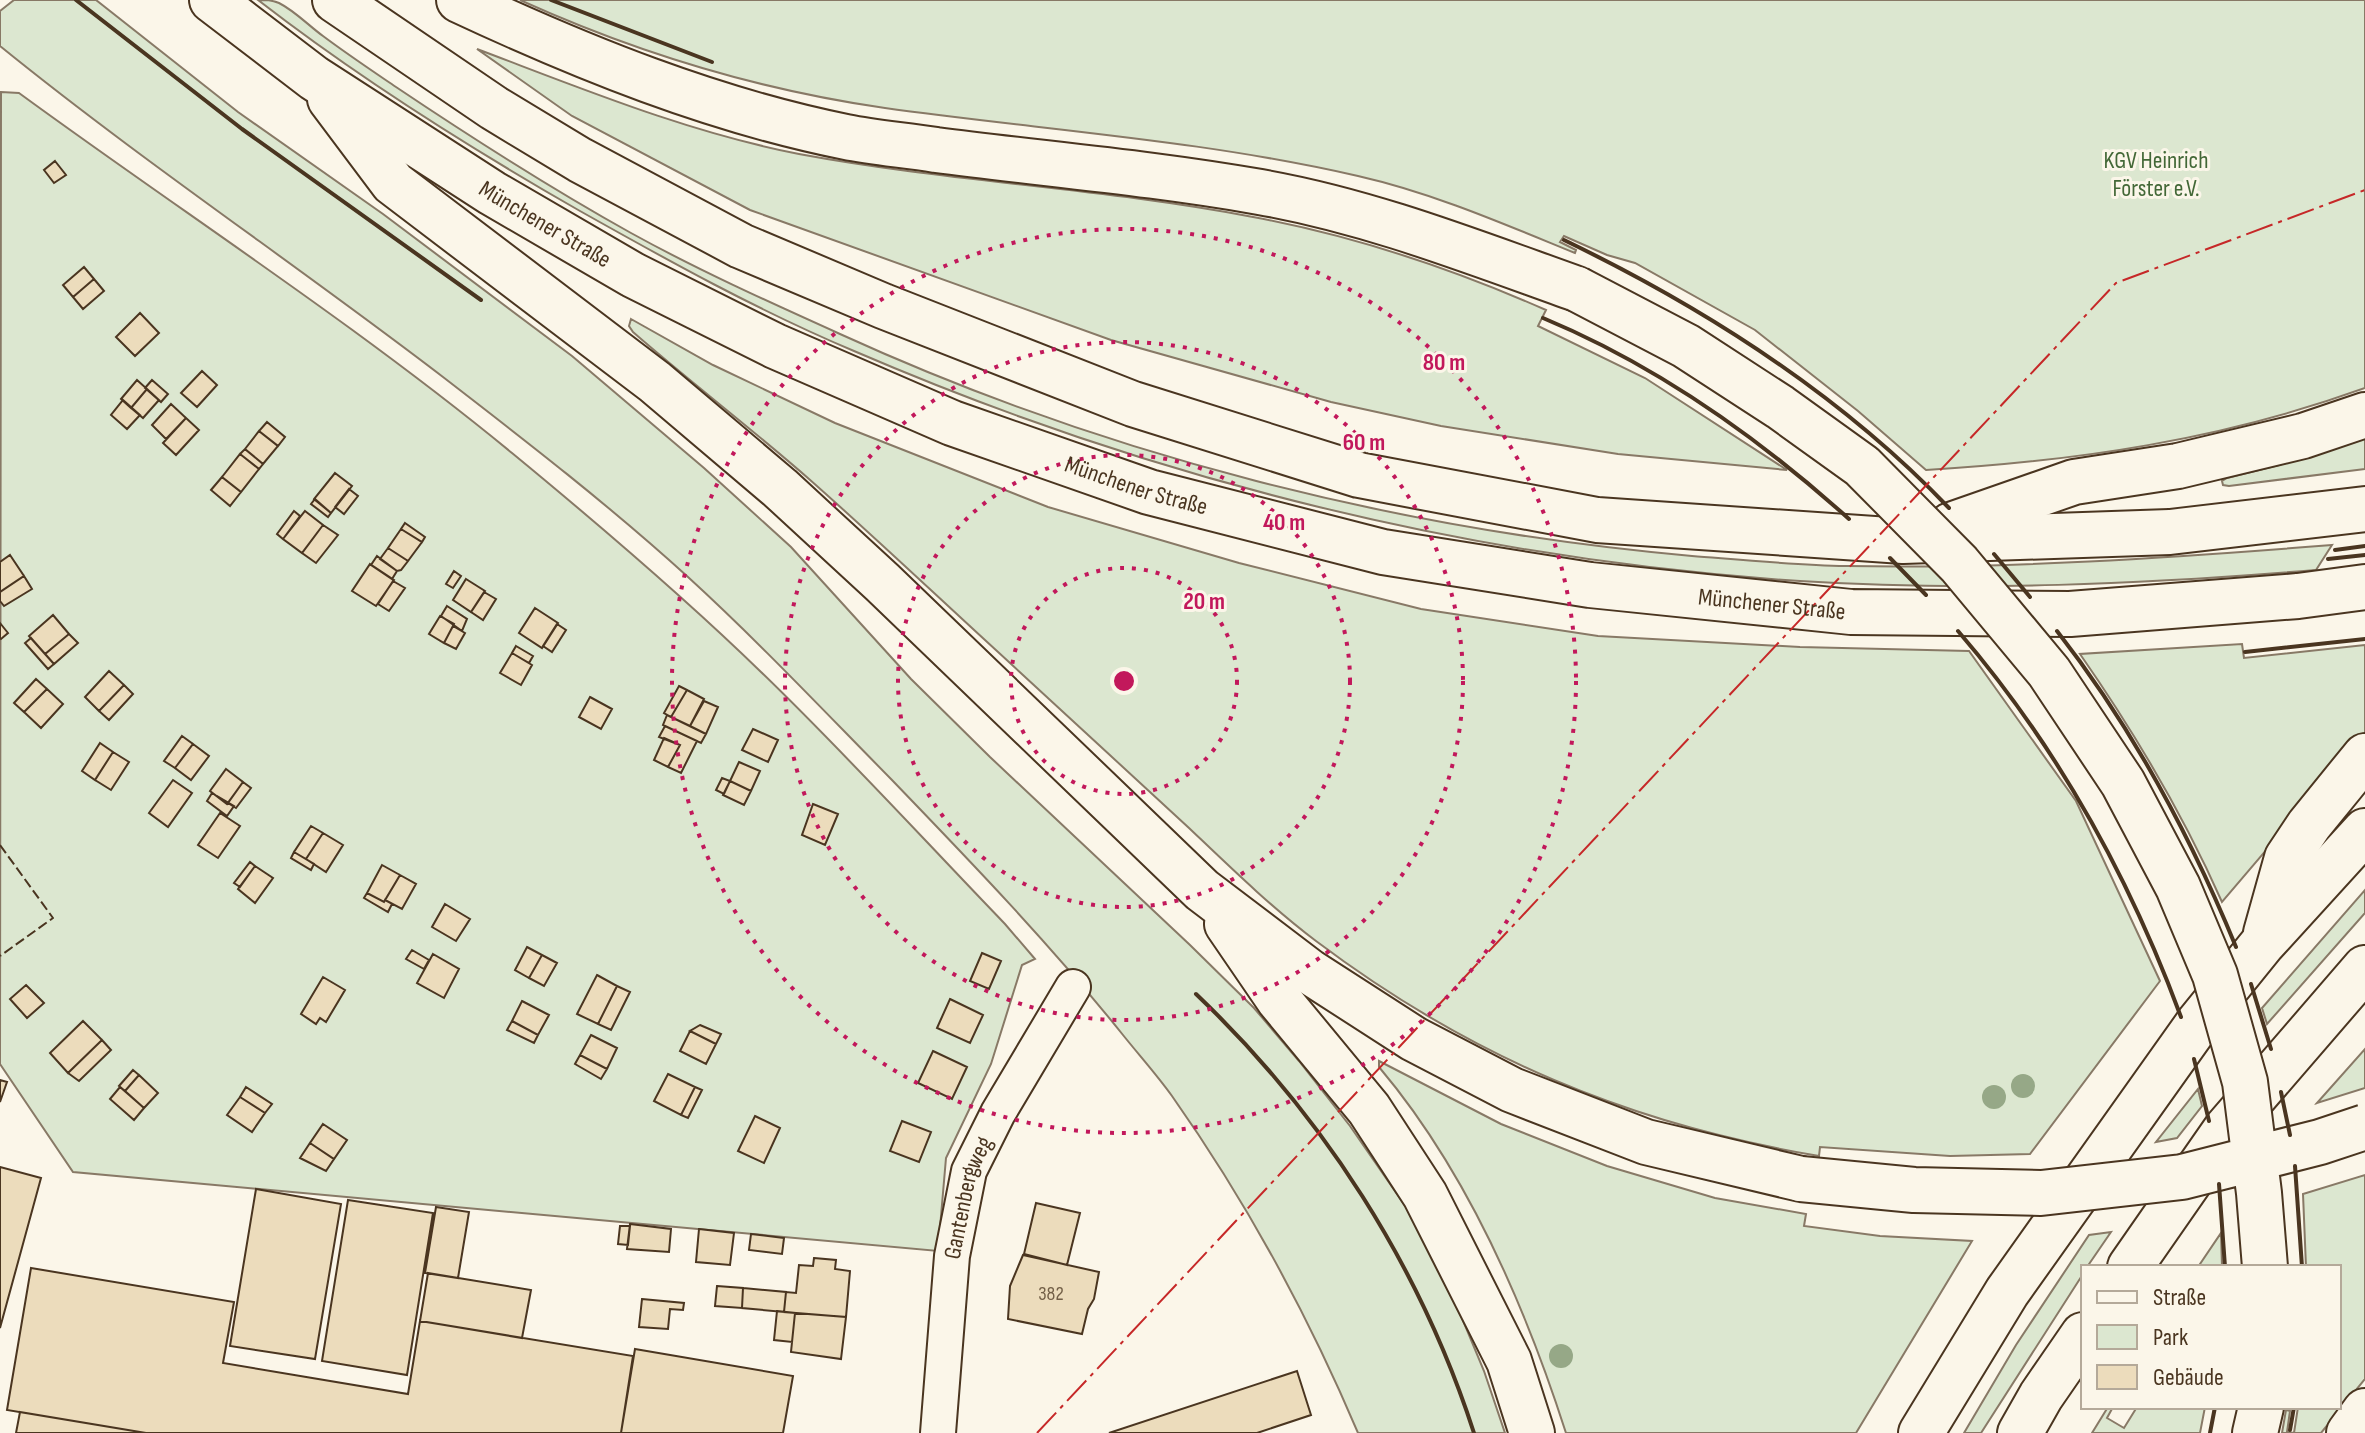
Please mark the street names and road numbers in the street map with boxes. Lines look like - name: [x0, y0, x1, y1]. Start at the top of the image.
- street label: Münchener Straße: [474, 174, 617, 274]
- street label: Münchener Straße: [1061, 449, 1211, 521]
- street label: Münchener Straße: [1697, 582, 1847, 626]
- street label: Gantenbergweg: [937, 1131, 999, 1262]

